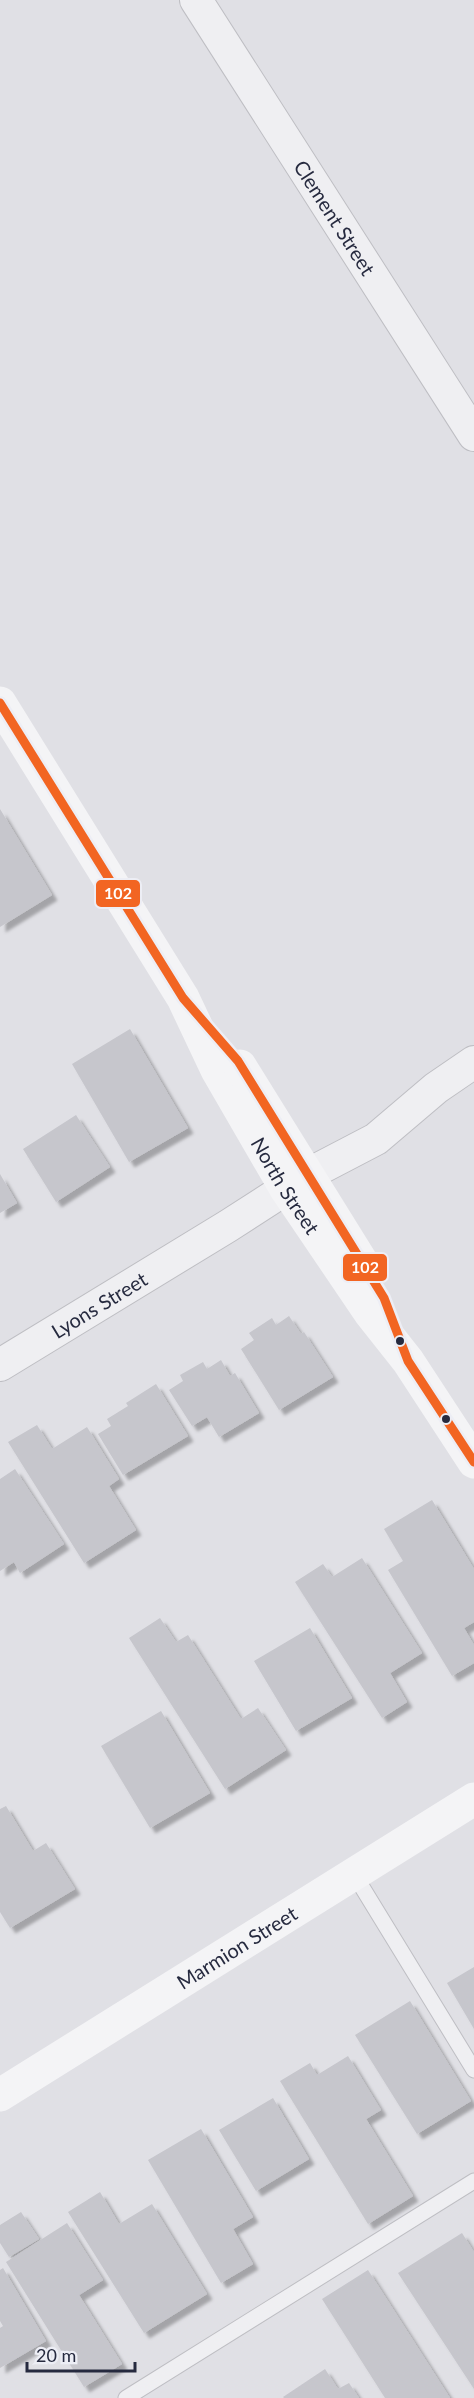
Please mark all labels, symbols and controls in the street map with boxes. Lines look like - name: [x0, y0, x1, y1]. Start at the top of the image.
- street label: Clement Street: [289, 155, 381, 279]
- line badge: 102: [95, 879, 141, 908]
- text: 102: [104, 883, 132, 902]
- street label: North Street: [246, 1133, 325, 1238]
- line badge: 102: [342, 1253, 388, 1282]
- text: 102: [351, 1257, 379, 1276]
- street label: Lyons Street: [47, 1266, 151, 1343]
- unlabelled marker: [394, 1335, 406, 1347]
- unlabelled marker: [440, 1413, 452, 1425]
- street label: Marmion Street: [172, 1901, 301, 1994]
- scale bar: [27, 2335, 135, 2373]
- text: 20 m: [36, 2344, 76, 2366]

